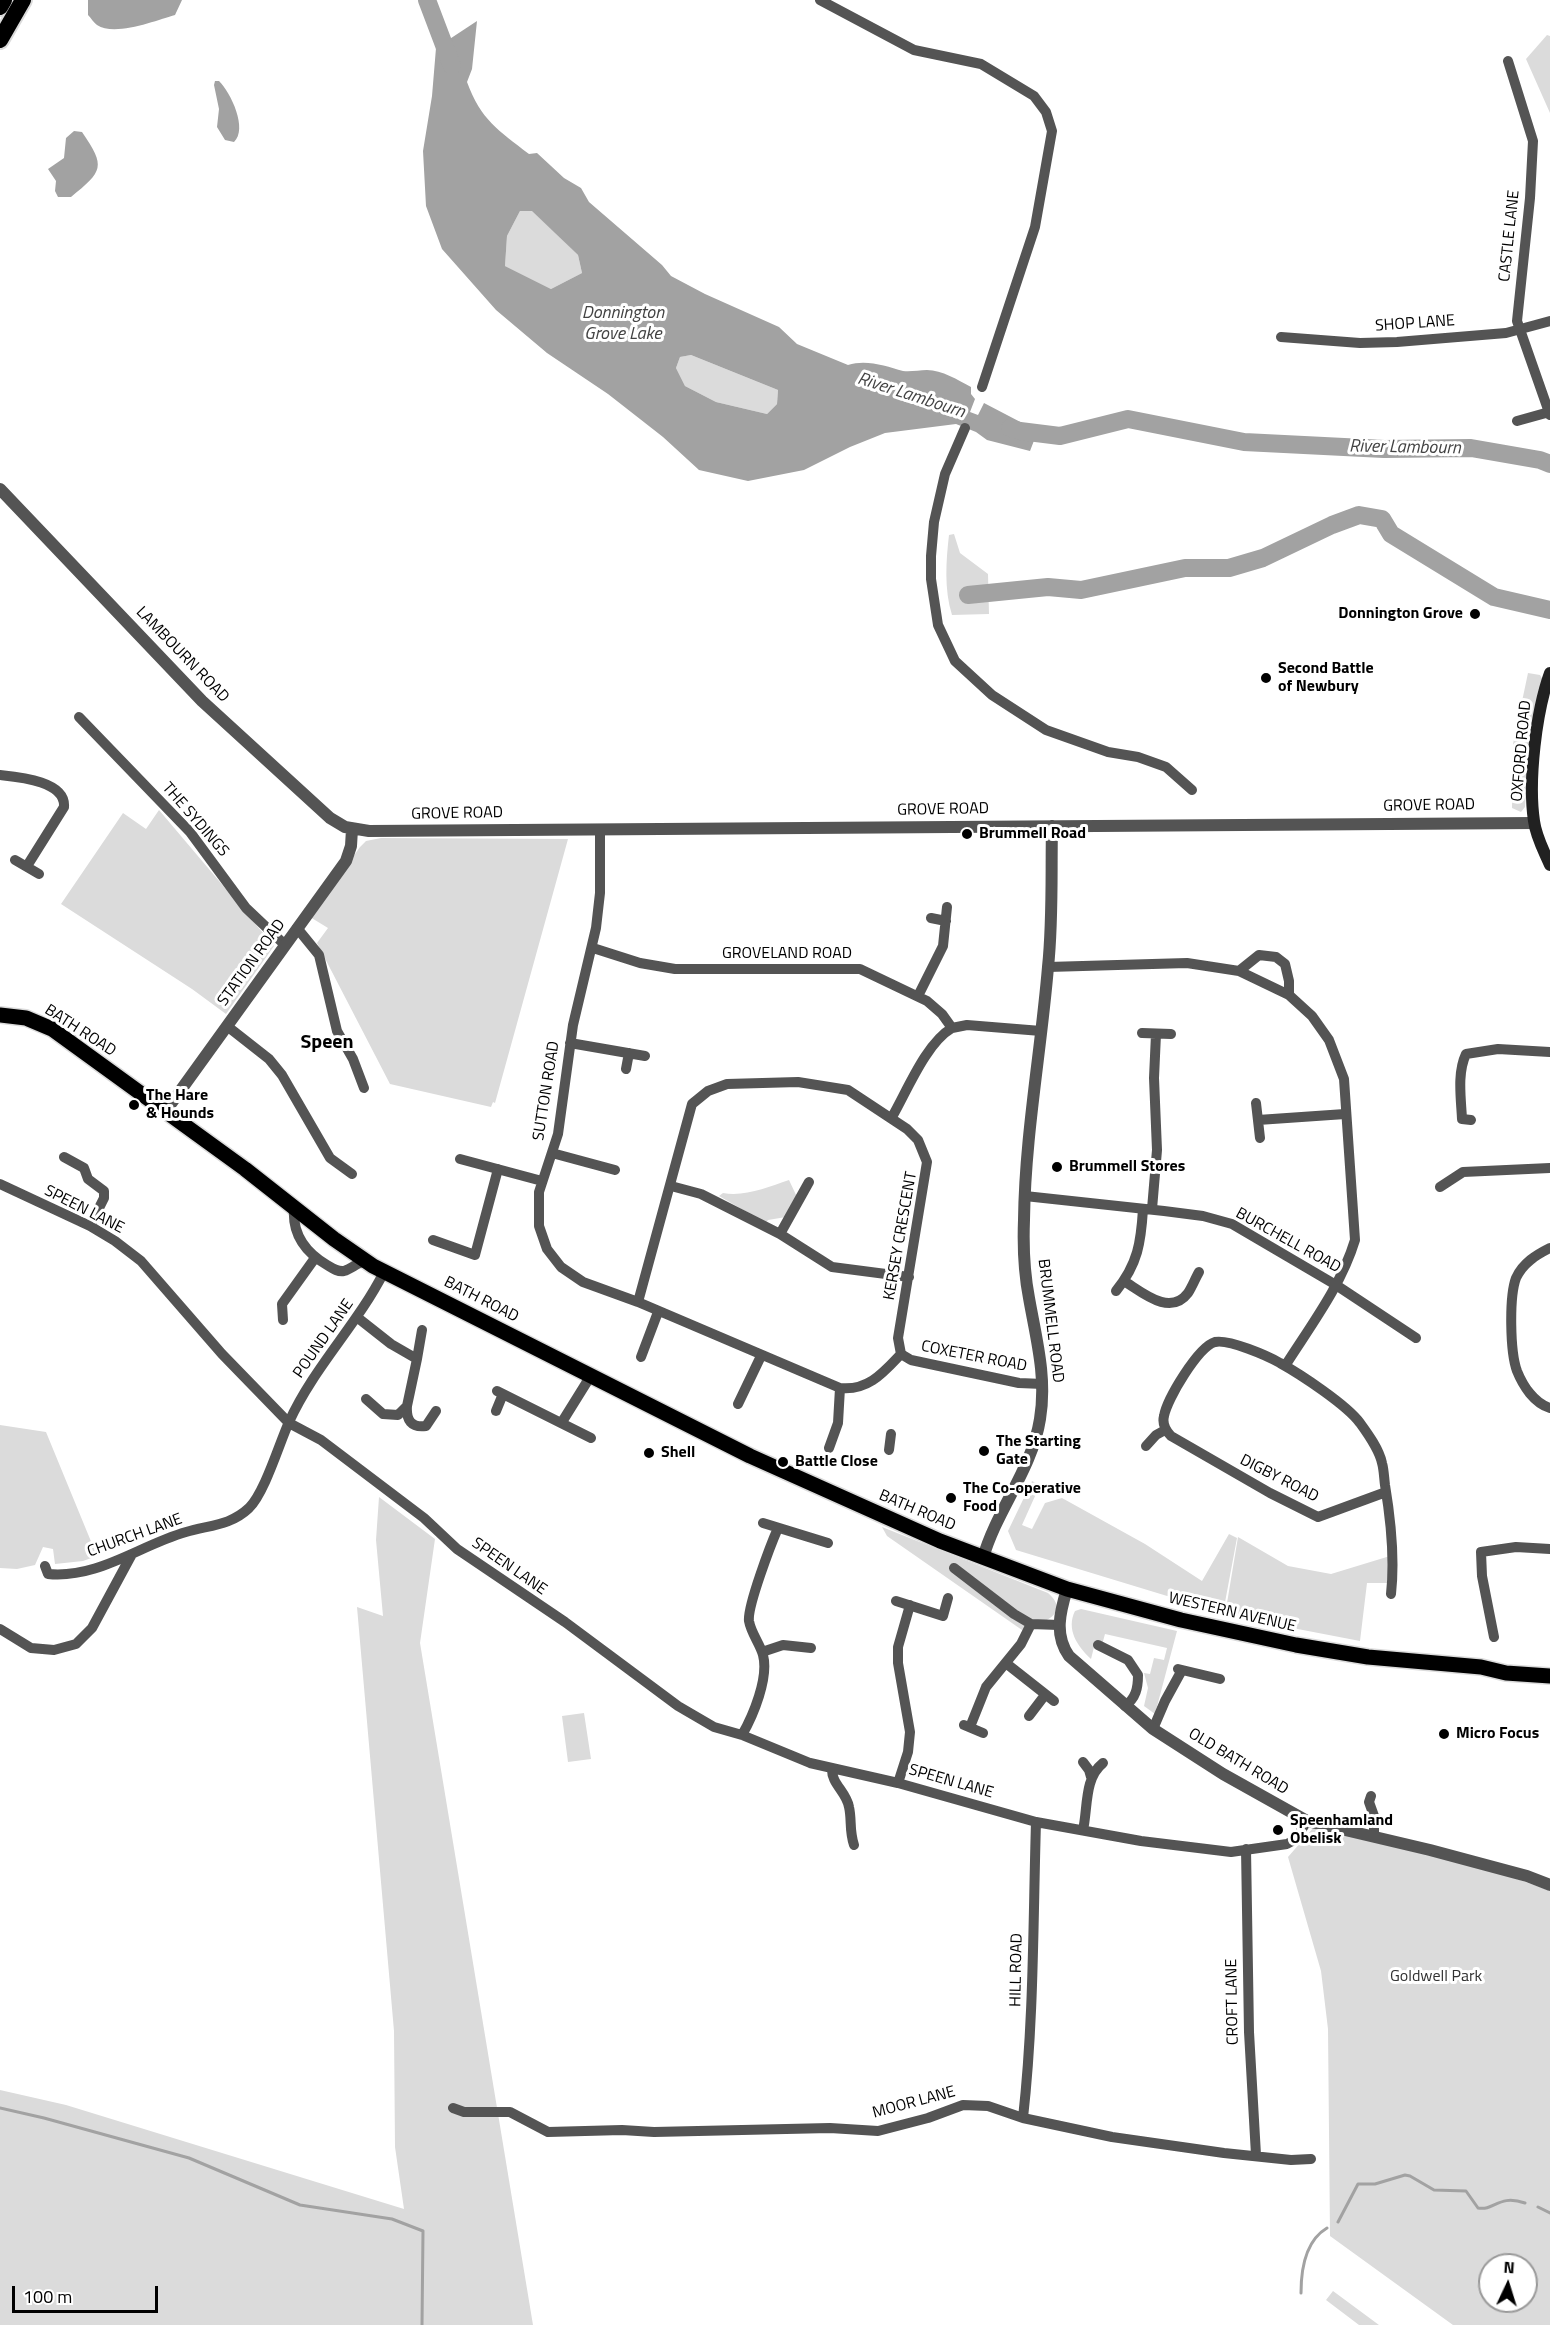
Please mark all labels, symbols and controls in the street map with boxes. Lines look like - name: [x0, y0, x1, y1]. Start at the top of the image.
- street label: CASTLE LANE: [1496, 189, 1524, 283]
- water label: Donnington Grove Lake: [582, 303, 664, 346]
- street label: SHOP LANE: [1374, 312, 1456, 336]
- water label: River Lambourn: [854, 368, 968, 424]
- water label: River Lambourn: [1349, 436, 1461, 460]
- street label: LAMBOURN ROAD: [131, 603, 233, 707]
- place label: Donnington Grove: [1338, 604, 1463, 624]
- marker: Donnington Grove: [1468, 607, 1482, 621]
- place label: Second Battle of Newbury: [1278, 659, 1374, 697]
- marker: Second Battle of Newbury: [1259, 671, 1273, 685]
- street label: OXFORD ROAD: [1508, 699, 1536, 803]
- street label: THE SYDINGS: [158, 779, 232, 861]
- street label: GROVE ROAD: [1383, 796, 1475, 816]
- street label: GROVE ROAD: [897, 800, 989, 820]
- street label: GROVE ROAD: [411, 804, 503, 824]
- place label: Brummell Road: [979, 824, 1086, 844]
- marker: Brummell Road: [960, 827, 974, 841]
- street label: STATION ROAD: [214, 916, 290, 1010]
- street label: GROVELAND ROAD: [722, 944, 852, 964]
- street label: BATH ROAD: [41, 1001, 119, 1061]
- district label: Speen: [300, 1031, 354, 1055]
- street label: SUTTON ROAD: [530, 1040, 564, 1142]
- place label: The Hare & Hounds: [146, 1086, 214, 1124]
- marker: The Hare & Hounds: [127, 1098, 141, 1112]
- place label: Brummell Stores: [1069, 1157, 1185, 1177]
- marker: Brummell Stores: [1050, 1160, 1064, 1174]
- street label: KERSEY CRESCENT: [880, 1170, 922, 1302]
- street label: SPEEN LANE: [41, 1182, 127, 1238]
- street label: BURCHELL ROAD: [1232, 1204, 1344, 1278]
- street label: BRUMMELL ROAD: [1033, 1258, 1067, 1384]
- street label: BATH ROAD: [440, 1273, 522, 1327]
- street label: POUND LANE: [290, 1296, 358, 1382]
- street label: COXETER ROAD: [920, 1337, 1028, 1377]
- place label: The Starting Gate: [996, 1432, 1081, 1470]
- place label: Shell: [661, 1443, 695, 1463]
- marker: The Starting Gate: [977, 1444, 991, 1458]
- marker: Shell: [642, 1446, 656, 1460]
- street label: DIGBY ROAD: [1236, 1451, 1322, 1507]
- place label: Battle Close: [795, 1452, 878, 1472]
- marker: Battle Close: [776, 1455, 790, 1469]
- place label: The Co-operative Food: [963, 1479, 1081, 1517]
- street label: BATH ROAD: [876, 1486, 958, 1536]
- marker: The Co-operative Food: [944, 1491, 958, 1505]
- street label: CHURCH LANE: [85, 1510, 185, 1562]
- street label: SPEEN LANE: [468, 1534, 550, 1600]
- street label: WESTERN AVENUE: [1166, 1589, 1298, 1637]
- place label: Micro Focus: [1456, 1724, 1539, 1744]
- street label: OLD BATH ROAD: [1184, 1725, 1292, 1799]
- marker: Micro Focus: [1437, 1727, 1451, 1741]
- street label: SPEEN LANE: [907, 1761, 995, 1803]
- place label: Speenhamland Obelisk: [1290, 1811, 1393, 1849]
- marker: Speenhamland Obelisk: [1271, 1823, 1285, 1837]
- street label: HILL ROAD: [1007, 1933, 1027, 2007]
- street label: CROFT LANE: [1223, 1959, 1243, 2045]
- park label: Goldwell Park: [1390, 1967, 1482, 1987]
- street label: MOOR LANE: [871, 2083, 957, 2123]
- north arrow: [1478, 2253, 1538, 2313]
- text: N: [1503, 2255, 1515, 2279]
- scale bar: [15, 2274, 160, 2312]
- text: 100 m: [23, 2283, 72, 2310]

